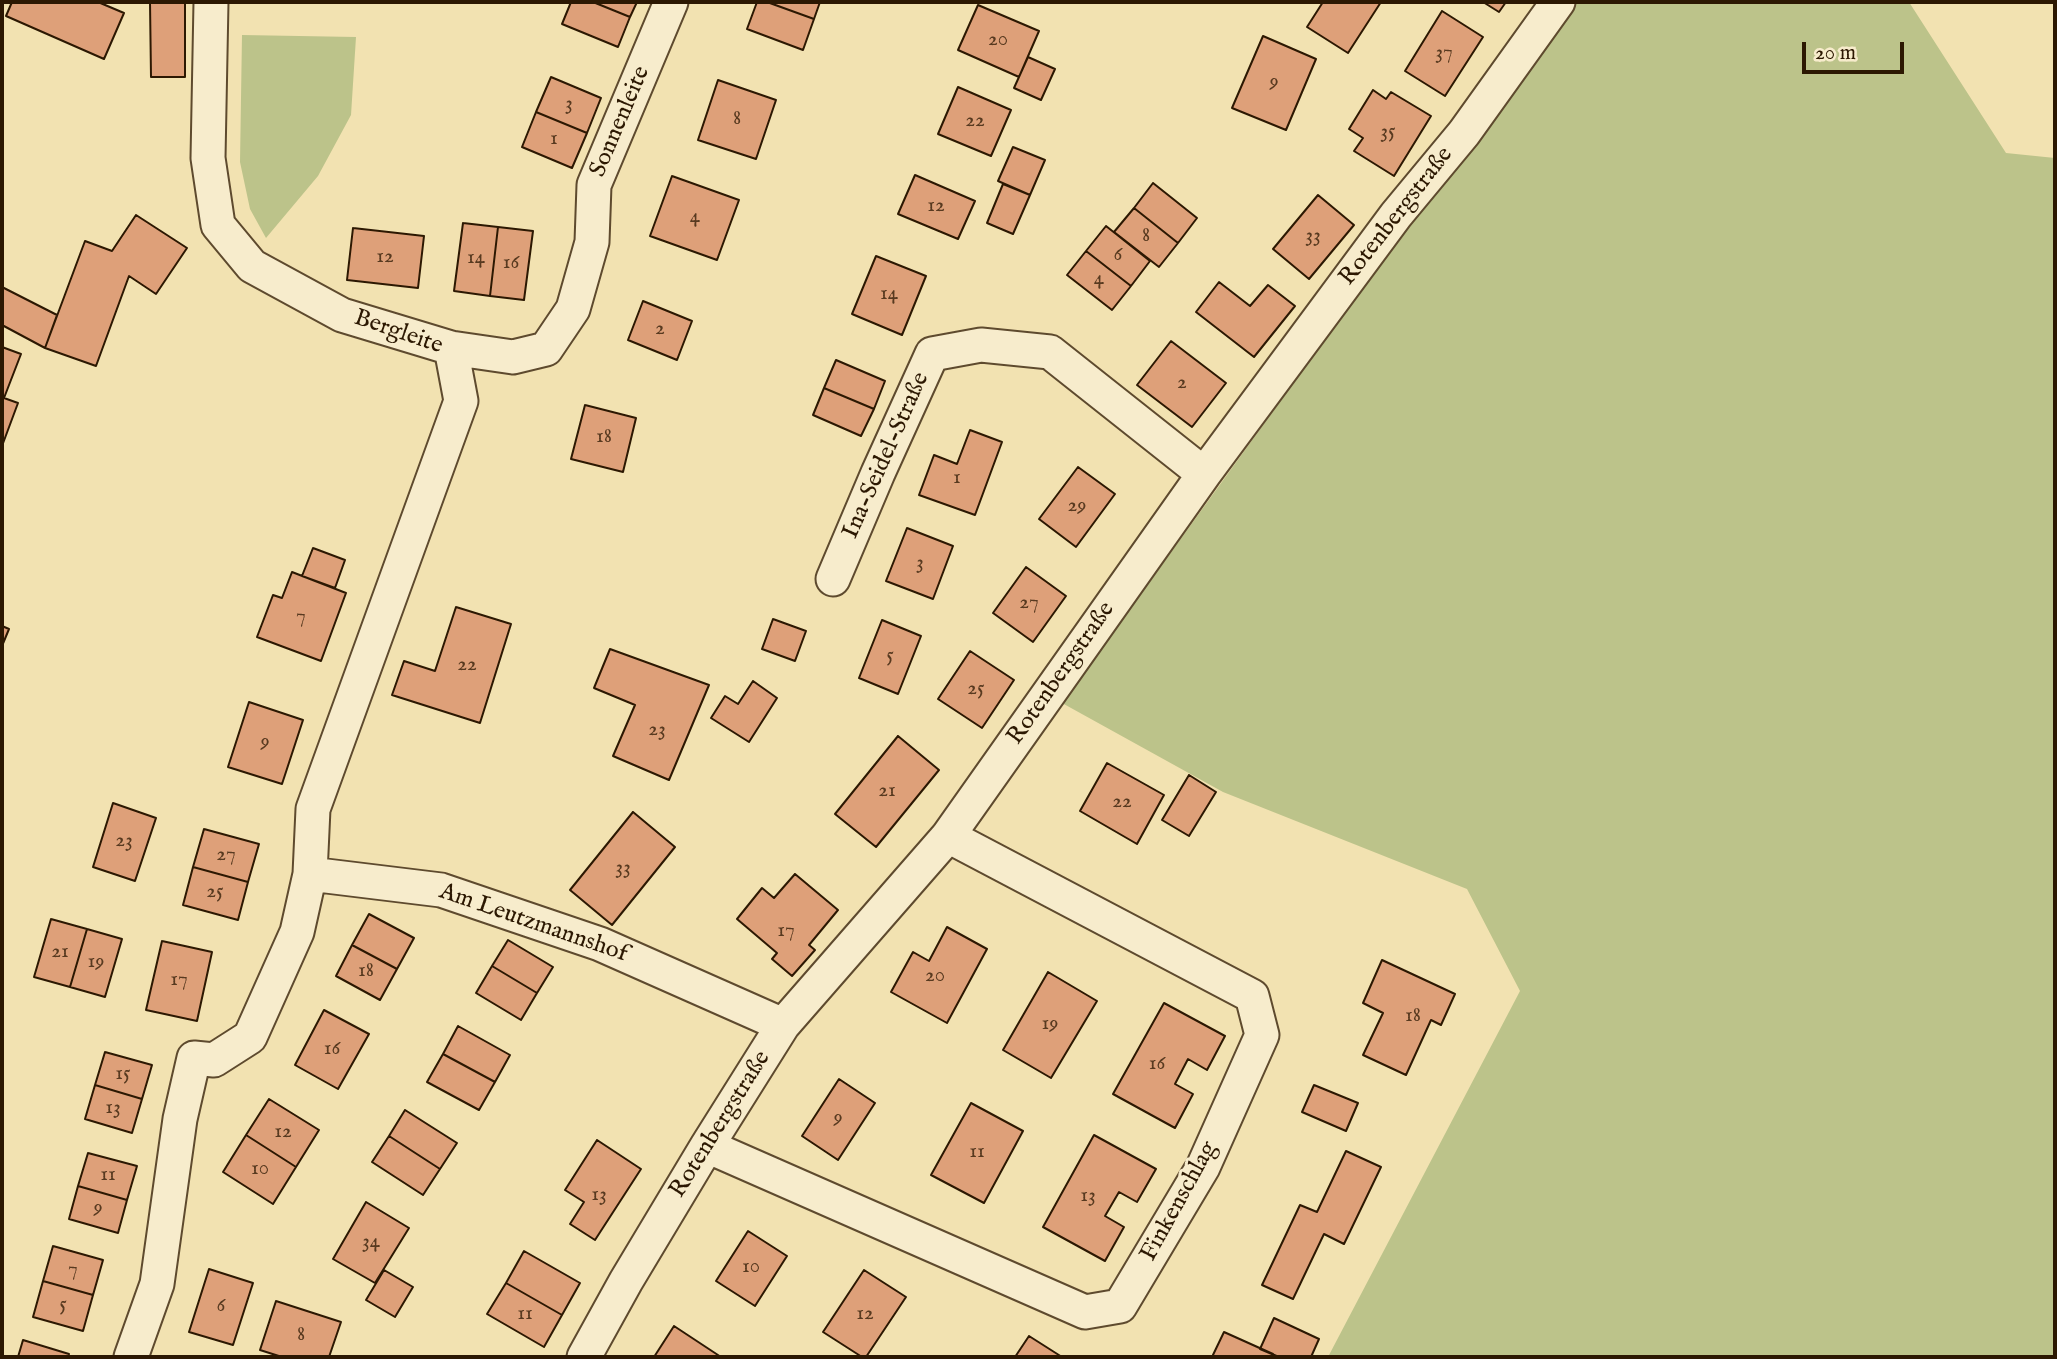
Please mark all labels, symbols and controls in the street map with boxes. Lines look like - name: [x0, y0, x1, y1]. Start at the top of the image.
- house number: 20: [988, 28, 1008, 54]
- scale bar: [1805, 28, 1906, 72]
- text: 20 m: [1815, 40, 1856, 67]
- house number: 37: [1435, 41, 1453, 67]
- street label: Sonnenleite: [585, 62, 657, 182]
- house number: 9: [1269, 70, 1279, 96]
- house number: 3: [565, 92, 573, 118]
- house number: 8: [733, 107, 741, 133]
- house number: 22: [965, 109, 985, 135]
- house number: 35: [1380, 120, 1396, 146]
- house number: 1: [550, 127, 558, 153]
- street label: Rotenbergstraße: [1334, 142, 1460, 292]
- house number: 12: [927, 194, 945, 220]
- house number: 4: [690, 205, 700, 231]
- house number: 8: [1142, 224, 1150, 250]
- house number: 33: [1305, 224, 1321, 250]
- house number: 6: [1114, 243, 1122, 269]
- house number: 12: [376, 245, 394, 271]
- house number: 14: [467, 246, 485, 272]
- house number: 16: [503, 251, 519, 277]
- house number: 4: [1094, 267, 1104, 293]
- house number: 14: [880, 282, 898, 308]
- street label: Bergleite: [350, 304, 446, 362]
- house number: 2: [655, 317, 665, 343]
- street label: Ina-Seidel-Straße: [837, 368, 937, 544]
- house number: 2: [1177, 371, 1187, 397]
- house number: 18: [596, 425, 612, 451]
- house number: 1: [953, 466, 961, 492]
- house number: 29: [1067, 494, 1087, 520]
- house number: 3: [916, 551, 924, 577]
- house number: 27: [1019, 591, 1039, 617]
- street label: Rotenbergstraße: [1002, 597, 1122, 751]
- house number: 7: [296, 605, 306, 631]
- house number: 5: [886, 644, 894, 670]
- house number: 22: [457, 653, 477, 679]
- house number: 25: [967, 677, 985, 703]
- house number: 23: [648, 718, 666, 744]
- house number: 9: [260, 730, 270, 756]
- house number: 21: [878, 779, 896, 805]
- house number: 22: [1112, 790, 1132, 816]
- house number: 23: [115, 829, 133, 855]
- house number: 27: [216, 843, 236, 869]
- house number: 33: [615, 856, 631, 882]
- street label: Am Leutzmannshof: [435, 878, 631, 970]
- house number: 25: [206, 880, 224, 906]
- house number: 17: [777, 919, 795, 945]
- house number: 21: [51, 940, 69, 966]
- house number: 19: [88, 950, 104, 976]
- house number: 18: [358, 959, 374, 985]
- house number: 20: [925, 964, 945, 990]
- house number: 17: [170, 968, 188, 994]
- house number: 18: [1405, 1004, 1421, 1030]
- house number: 19: [1042, 1012, 1058, 1038]
- house number: 16: [324, 1037, 340, 1063]
- street label: Rotenbergstraße: [664, 1046, 778, 1204]
- house number: 16: [1149, 1052, 1165, 1078]
- house number: 15: [115, 1062, 131, 1088]
- house number: 13: [105, 1096, 121, 1122]
- house number: 9: [833, 1106, 843, 1132]
- house number: 12: [274, 1120, 292, 1146]
- street label: Finkenschlag: [1135, 1137, 1225, 1267]
- house number: 11: [969, 1140, 985, 1166]
- house number: 10: [251, 1157, 269, 1183]
- house number: 11: [100, 1163, 116, 1189]
- house number: 13: [591, 1183, 607, 1209]
- house number: 13: [1080, 1184, 1096, 1210]
- house number: 9: [93, 1196, 103, 1222]
- house number: 34: [362, 1230, 380, 1256]
- house number: 10: [742, 1255, 760, 1281]
- house number: 7: [68, 1258, 78, 1284]
- house number: 5: [59, 1293, 67, 1319]
- house number: 6: [217, 1294, 225, 1320]
- house number: 11: [517, 1302, 533, 1328]
- house number: 12: [856, 1302, 874, 1328]
- house number: 8: [297, 1323, 305, 1349]

